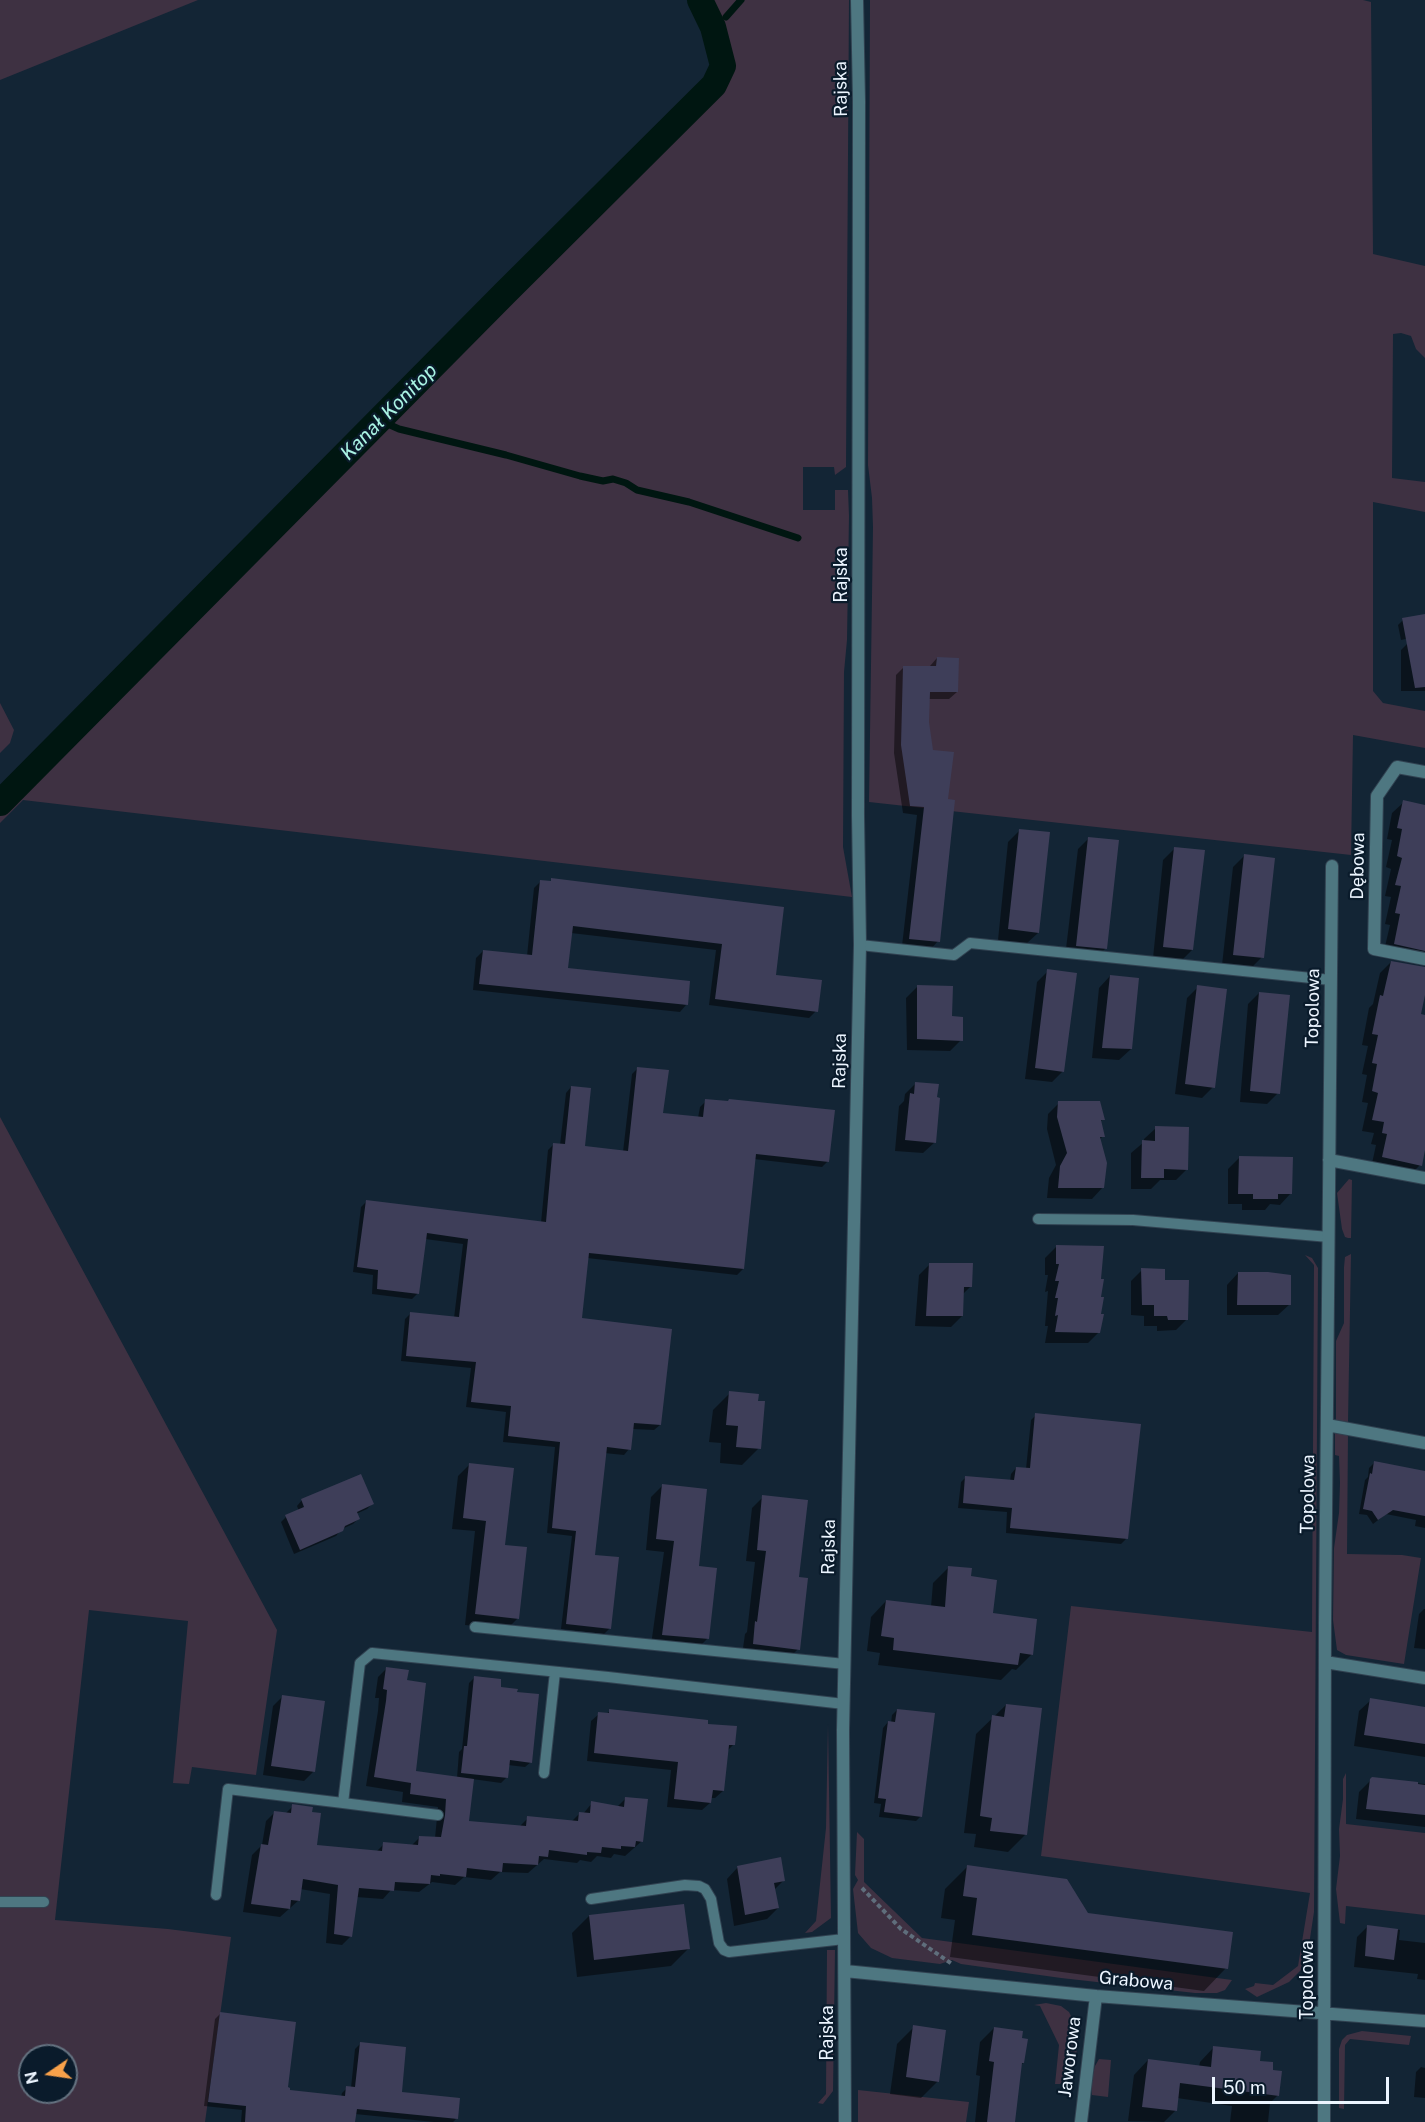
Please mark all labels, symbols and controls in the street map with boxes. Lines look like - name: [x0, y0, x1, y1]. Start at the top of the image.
- street label: Rajska: [830, 61, 852, 117]
- water label: Kanał Konitop: [336, 359, 442, 465]
- street label: Rajska: [830, 547, 852, 603]
- street label: Dębowa: [1347, 832, 1369, 900]
- street label: Topolowa: [1302, 968, 1324, 1048]
- street label: Rajska: [829, 1033, 851, 1089]
- street label: Topolowa: [1297, 1454, 1319, 1534]
- street label: Rajska: [818, 1519, 840, 1575]
- street label: Topolowa: [1296, 1940, 1318, 2020]
- street label: Grabowa: [1098, 1967, 1174, 1995]
- street label: Rajska: [816, 2005, 838, 2061]
- street label: Jaworowa: [1054, 2015, 1086, 2099]
- north arrow: [18, 2044, 78, 2104]
- scale bar: [1215, 2065, 1392, 2103]
- text: N: [21, 2069, 43, 2086]
- text: 50 m: [1223, 2077, 1266, 2098]

